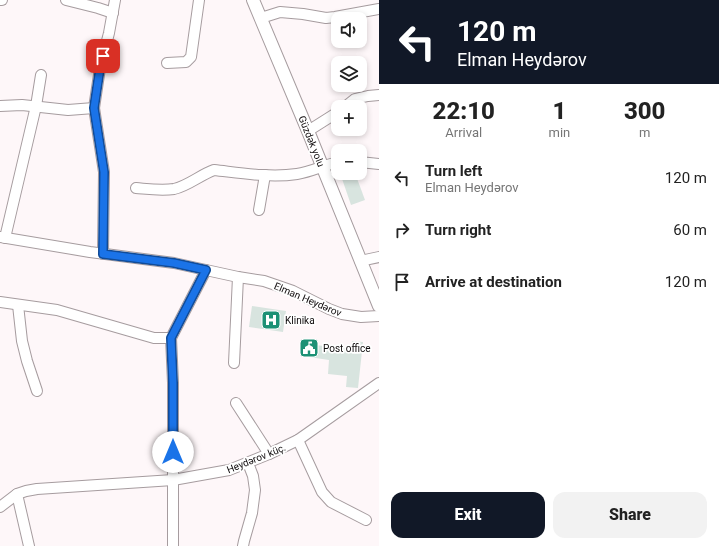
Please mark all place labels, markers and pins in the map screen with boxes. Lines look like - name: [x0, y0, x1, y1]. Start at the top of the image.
- pin: [86, 39, 120, 73]
- hospital icon: Klinika: [260, 309, 282, 331]
- place label: Klinika: [285, 315, 315, 326]
- public building icon: Post office: [298, 337, 320, 359]
- place label: Post office: [323, 343, 371, 354]

